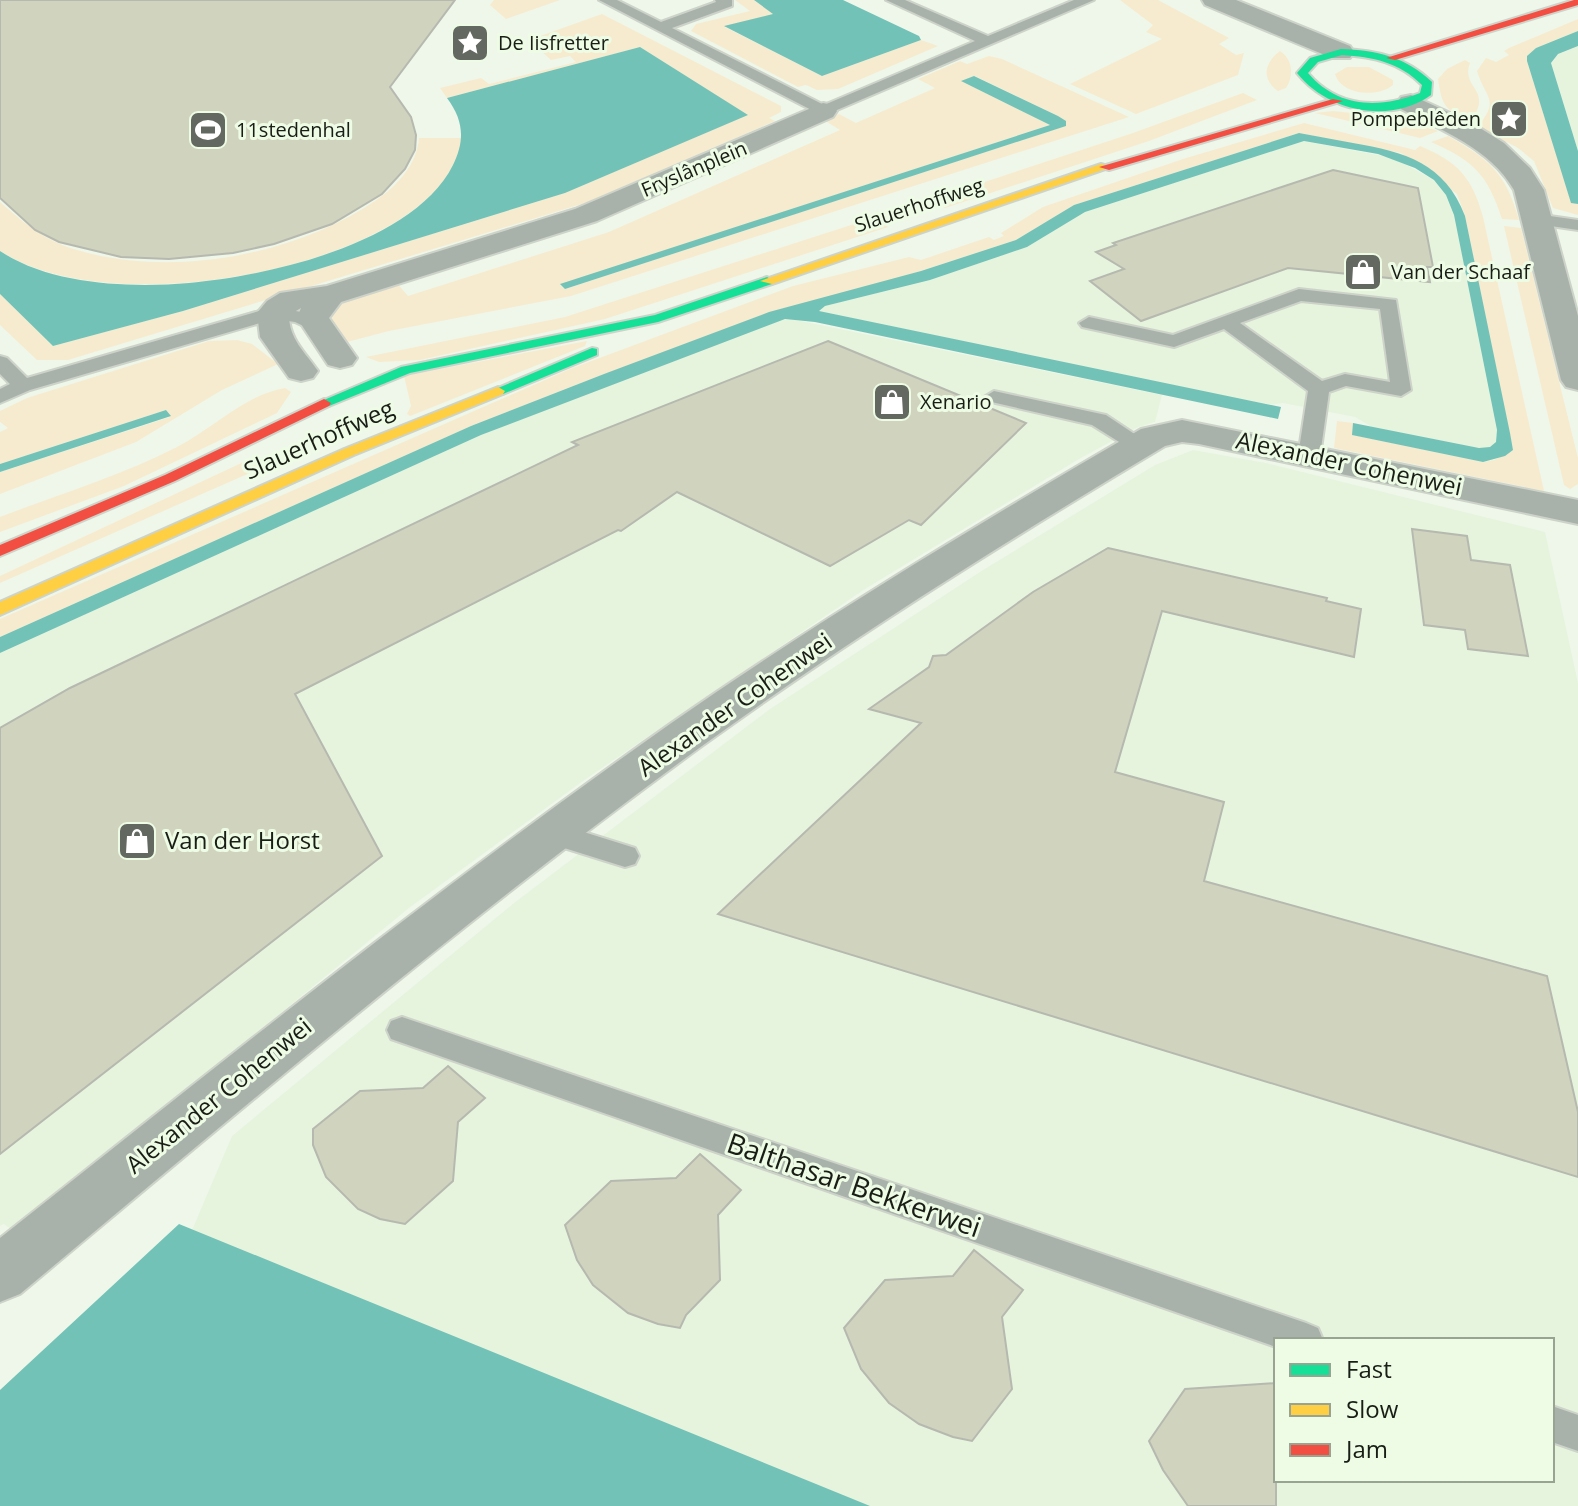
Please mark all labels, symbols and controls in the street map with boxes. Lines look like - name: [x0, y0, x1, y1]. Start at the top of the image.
- place icon: De Iisfretter: [449, 22, 491, 64]
- place label: De Iisfretter: [498, 29, 609, 56]
- place icon: Pompeblêden: [1488, 98, 1530, 140]
- place label: Pompeblêden: [1351, 105, 1481, 132]
- sports icon: 11stedenhal: [187, 109, 229, 151]
- place label: 11stedenhal: [236, 116, 351, 143]
- street label: Fryslânplein: [637, 134, 751, 203]
- street label: Slauerhoffweg: [851, 171, 987, 238]
- shop icon: Van der Schaaf: [1342, 251, 1384, 293]
- place label: Van der Schaaf: [1391, 258, 1531, 285]
- shop icon: Xenario: [871, 381, 913, 423]
- place label: Xenario: [920, 388, 991, 415]
- street label: Slauerhoffweg: [238, 391, 399, 486]
- street label: Alexander Cohenwei: [1233, 422, 1465, 503]
- street label: Alexander Cohenwei: [630, 624, 838, 783]
- shop icon: Van der Horst: [116, 820, 158, 862]
- place label: Van der Horst: [165, 823, 320, 856]
- street label: Alexander Cohenwei: [118, 1010, 318, 1180]
- street label: Balthasar Bekkerwei: [722, 1123, 986, 1245]
- legend: [1274, 1338, 1554, 1482]
- text: Fast: [1346, 1352, 1392, 1385]
- text: Slow: [1346, 1392, 1399, 1425]
- text: Jam: [1344, 1432, 1388, 1465]

